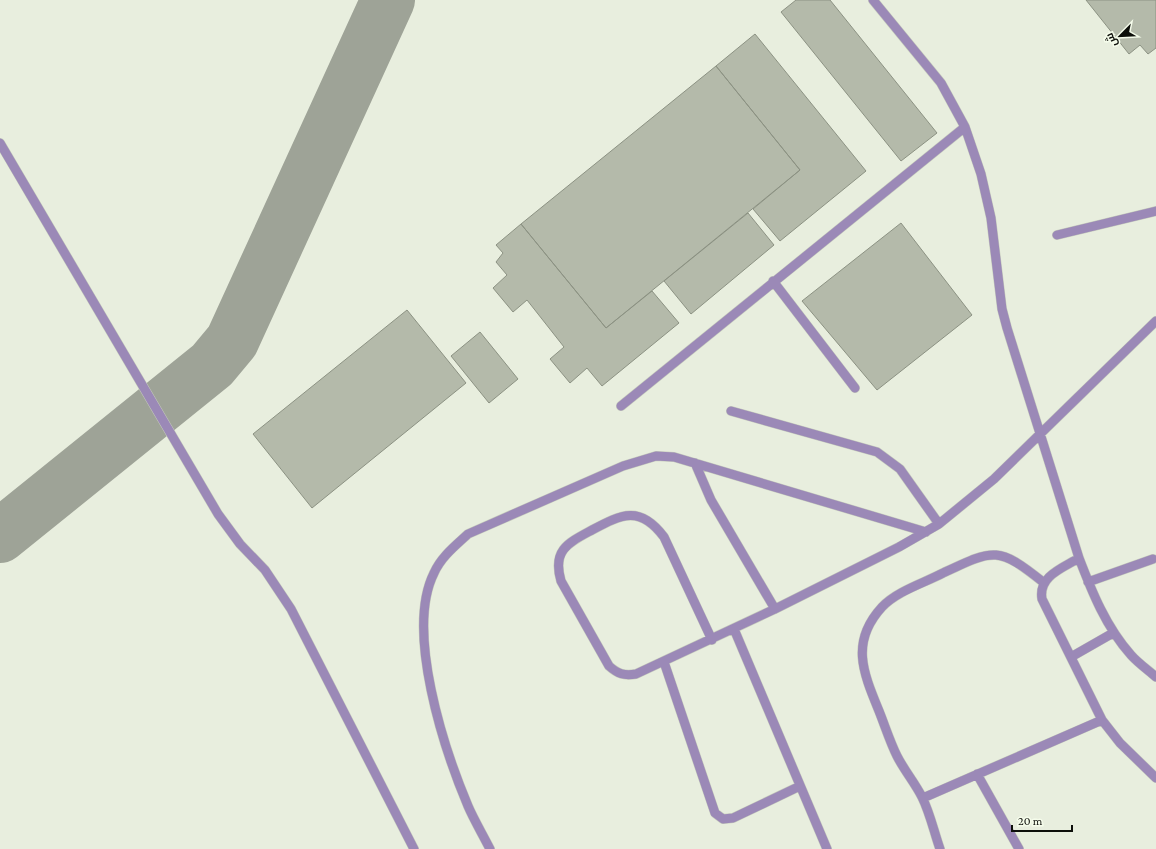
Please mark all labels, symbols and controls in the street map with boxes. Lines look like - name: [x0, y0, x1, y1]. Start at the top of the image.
- north arrow: [1100, 16, 1140, 56]
- text: ش: [1103, 31, 1120, 49]
- scale bar: [1012, 807, 1072, 833]
- text: 20 m: [1018, 814, 1043, 828]

